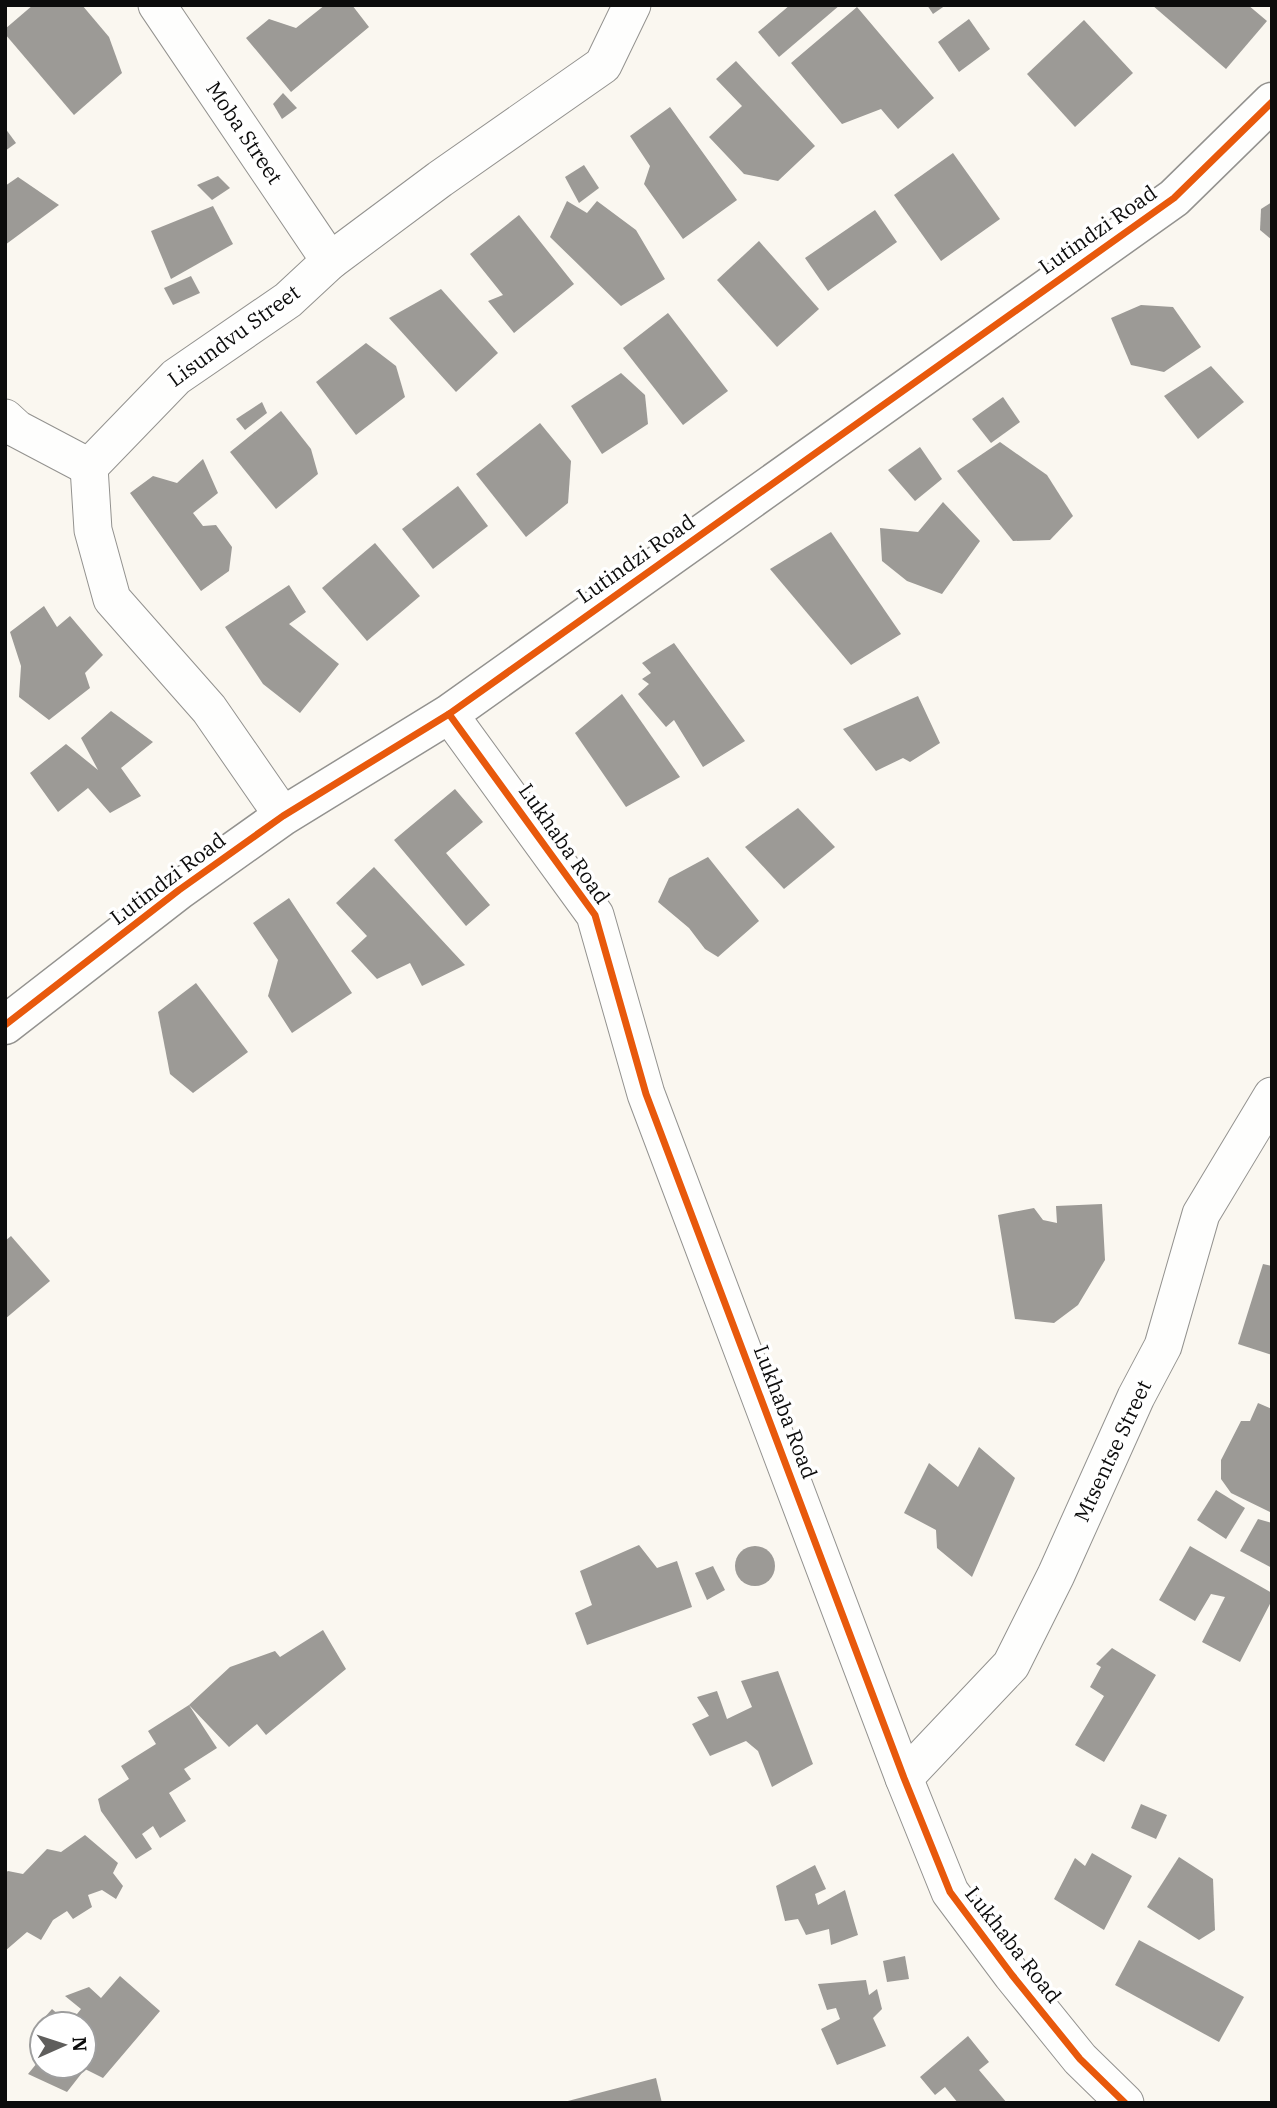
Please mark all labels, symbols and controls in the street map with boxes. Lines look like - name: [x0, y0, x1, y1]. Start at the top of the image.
- street label: Moba Street: [200, 76, 290, 189]
- street label: Lutindzi Road: [1033, 178, 1162, 280]
- street label: Lisundvu Street: [162, 278, 305, 393]
- street label: Lutindzi Road: [571, 507, 700, 609]
- street label: Lukhaba Road: [513, 778, 617, 909]
- street label: Lutindzi Road: [104, 825, 231, 931]
- street label: Lukhaba Road: [748, 1341, 824, 1483]
- street label: Mtsentse Street: [1067, 1375, 1157, 1526]
- street label: Lukhaba Road: [959, 1880, 1068, 2009]
- north arrow: [28, 2010, 98, 2080]
- text: N: [68, 2036, 92, 2052]

